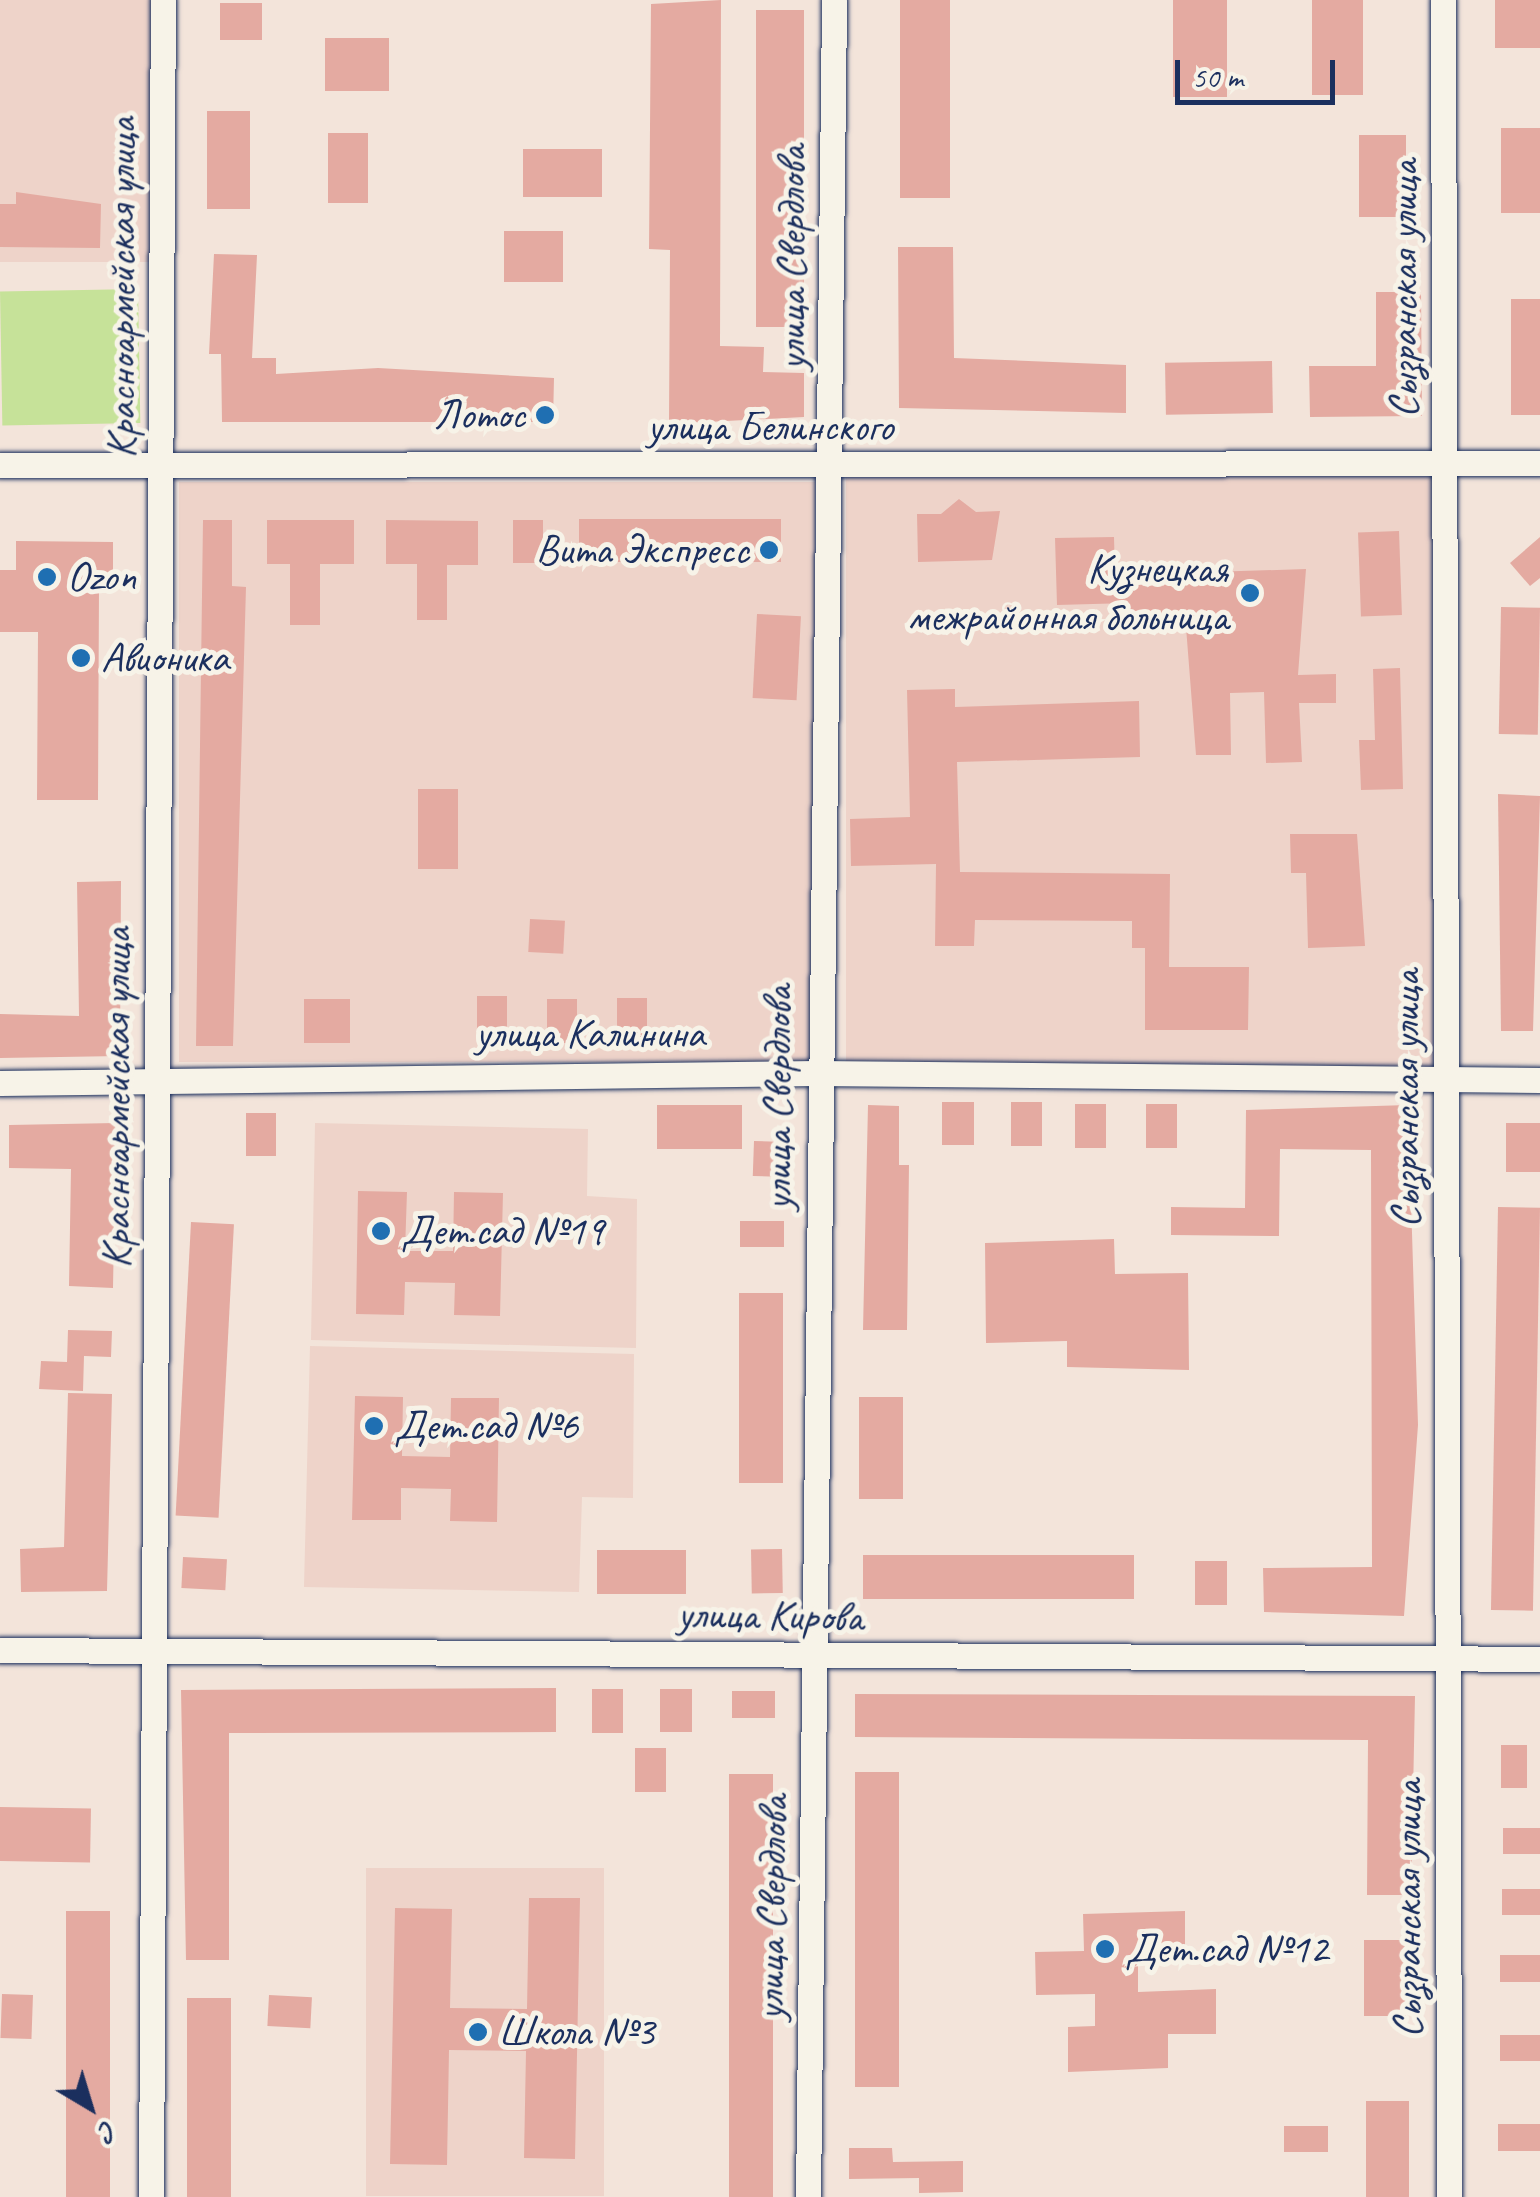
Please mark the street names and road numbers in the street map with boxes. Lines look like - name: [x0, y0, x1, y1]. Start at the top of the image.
- street label: Красноармейская улица: [97, 116, 147, 460]
- street label: улица Свердлова: [767, 146, 817, 370]
- street label: Сызранская улица: [1379, 160, 1429, 418]
- street label: улица Белинского: [646, 402, 894, 452]
- street label: Красноармейская улица: [92, 926, 142, 1270]
- street label: Сызранская улица: [1381, 970, 1431, 1228]
- street label: улица Свердлова: [753, 986, 803, 1210]
- street label: улица Калинина: [475, 1009, 705, 1059]
- street label: улица Кирова: [677, 1589, 863, 1643]
- street label: Сызранская улица: [1383, 1780, 1433, 2038]
- street label: улица Свердлова: [745, 1795, 799, 2021]

